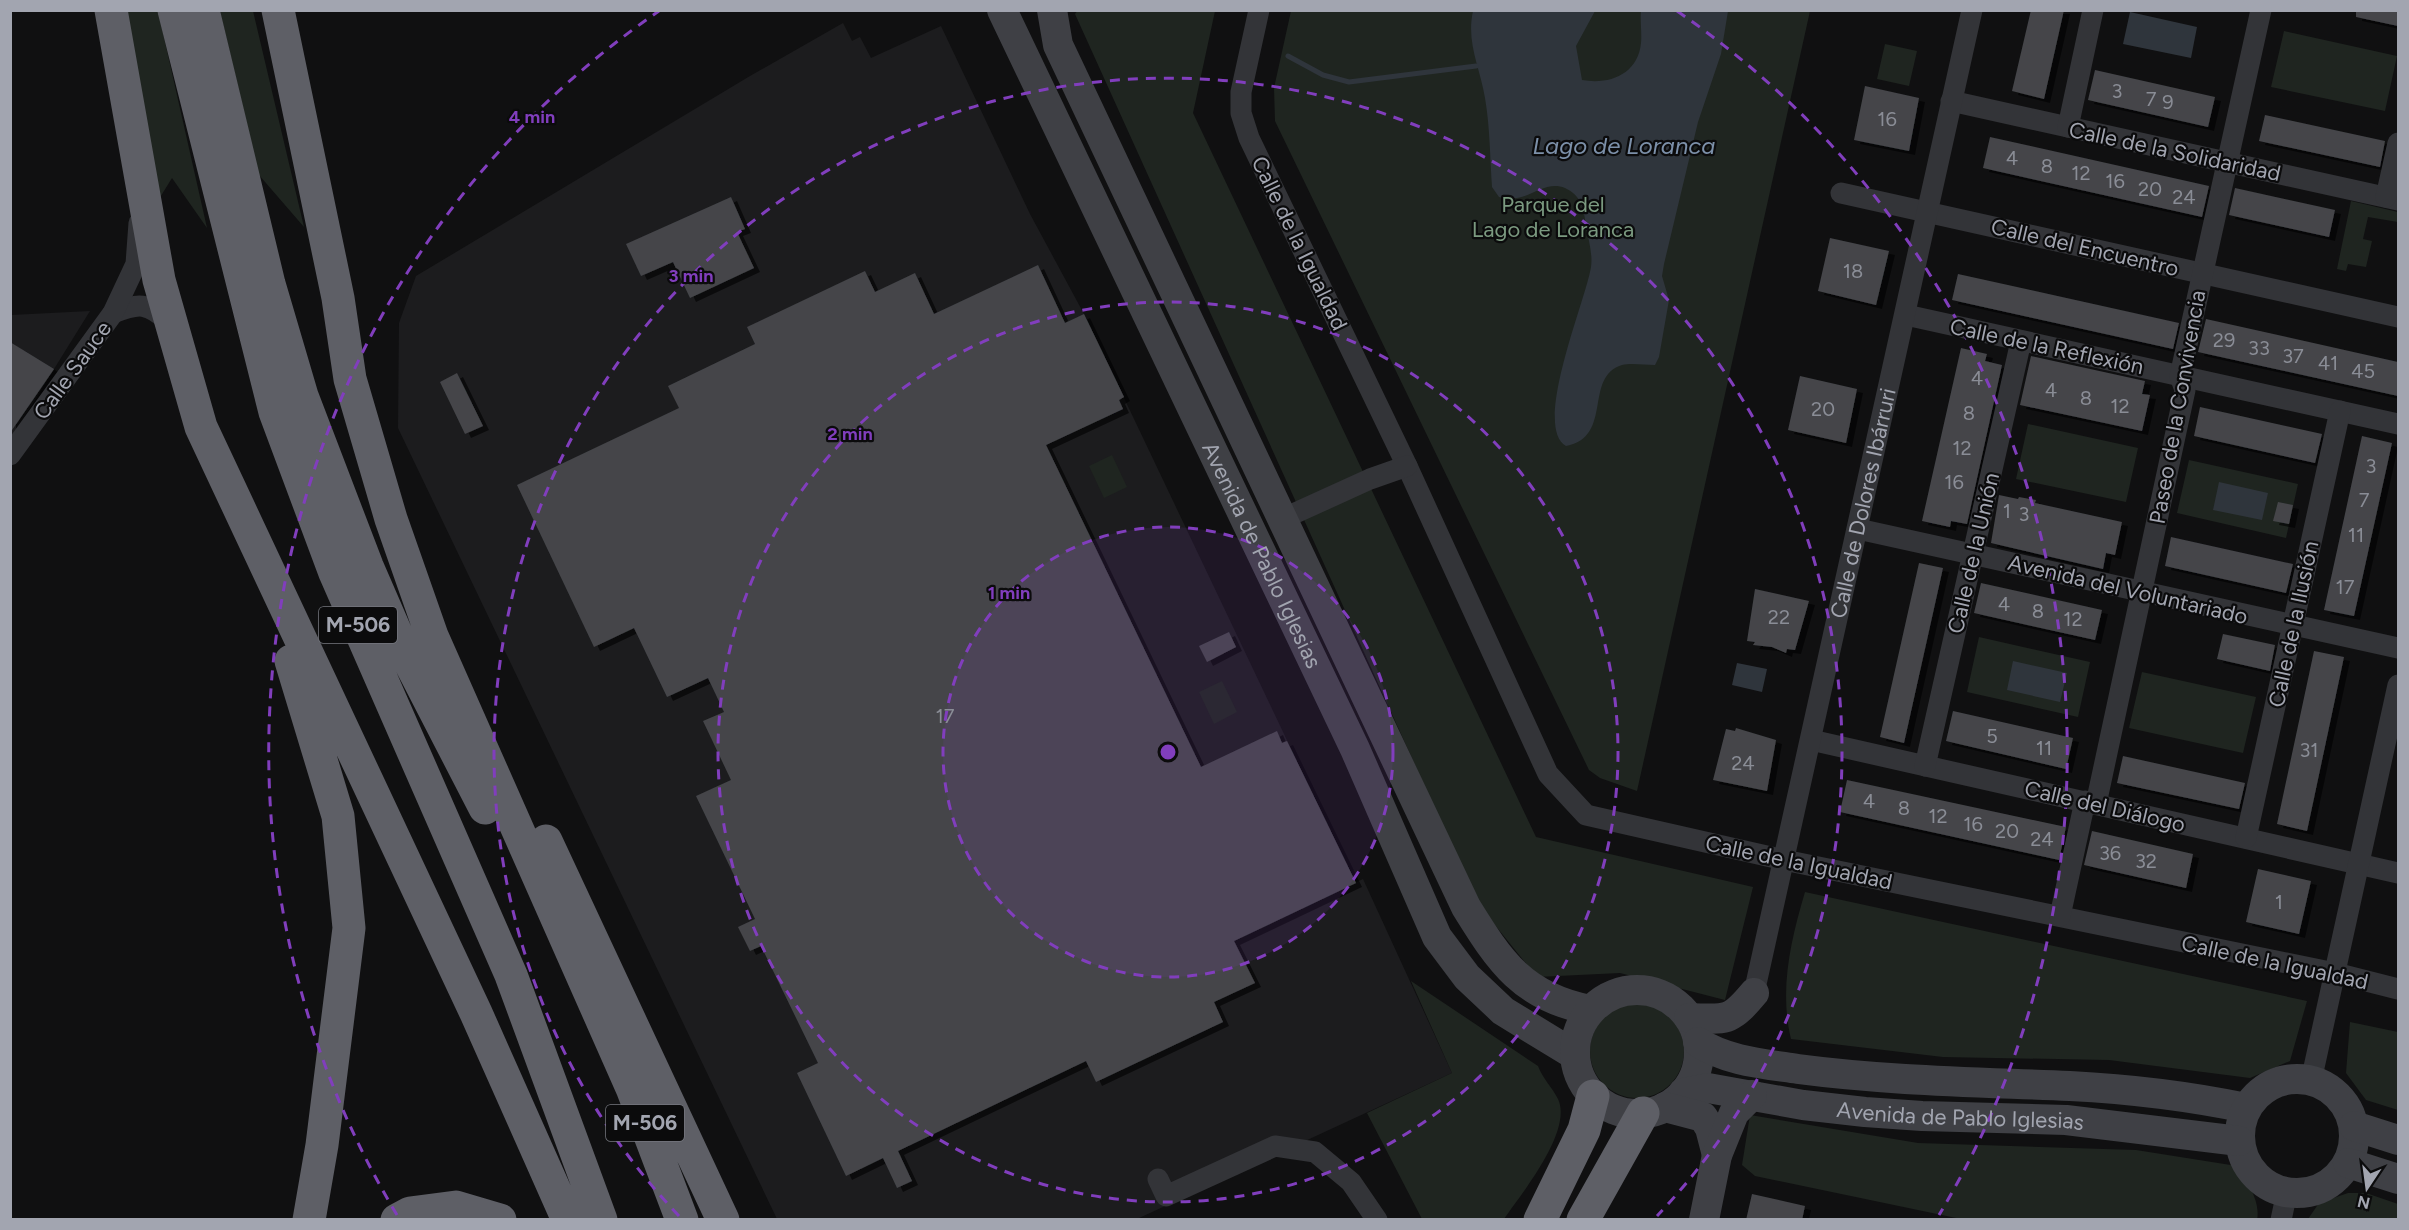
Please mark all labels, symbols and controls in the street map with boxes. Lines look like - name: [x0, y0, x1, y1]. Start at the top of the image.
- house number: 3: [2112, 79, 2122, 103]
- house number: 7: [2146, 87, 2157, 111]
- house number: 9: [2162, 90, 2174, 114]
- text: 4 min: [509, 106, 555, 128]
- house number: 16: [1877, 107, 1897, 131]
- street label: Calle de la Solidaridad: [2066, 116, 2283, 187]
- water label: Lago de Loranca: [1533, 131, 1715, 160]
- house number: 4: [2006, 146, 2018, 170]
- street label: Calle de la Igualdad: [1246, 152, 1353, 335]
- house number: 8: [2041, 154, 2053, 178]
- house number: 12: [2071, 161, 2091, 185]
- house number: 16: [2105, 169, 2125, 193]
- house number: 20: [2138, 177, 2162, 201]
- house number: 24: [2172, 185, 2196, 209]
- park label: Parque del Lago de Loranca: [1472, 191, 1634, 243]
- street label: Calle del Encuentro: [1988, 213, 2181, 282]
- house number: 18: [1843, 259, 1863, 283]
- text: 3 min: [669, 265, 713, 287]
- street label: Paseo de la Convivencia: [2144, 288, 2211, 526]
- street label: Calle de la Reflexión: [1948, 313, 2146, 380]
- street label: Calle Sauce: [28, 316, 117, 425]
- house number: 29: [2213, 328, 2235, 352]
- house number: 33: [2248, 336, 2270, 360]
- house number: 37: [2282, 344, 2304, 368]
- house number: 41: [2318, 351, 2338, 375]
- house number: 45: [2351, 359, 2375, 383]
- house number: 4: [1971, 366, 1983, 390]
- house number: 4: [2045, 378, 2057, 402]
- street label: Calle de Dolores Ibárruri: [1825, 385, 1902, 621]
- house number: 8: [2080, 386, 2092, 410]
- house number: 12: [2110, 394, 2130, 418]
- house number: 20: [1811, 397, 1835, 421]
- house number: 8: [1963, 401, 1975, 425]
- text: 2 min: [827, 423, 873, 445]
- house number: 12: [1952, 436, 1972, 460]
- street label: Avenida de Pablo Iglesias: [1196, 438, 1327, 673]
- house number: 3: [2366, 454, 2376, 478]
- street label: Calle de la Unión: [1942, 470, 2005, 636]
- house number: 16: [1944, 470, 1964, 494]
- house number: 7: [2359, 488, 2370, 512]
- house number: 1: [2003, 499, 2011, 523]
- house number: 3: [2019, 502, 2029, 526]
- house number: 11: [2348, 523, 2364, 547]
- street label: Calle de la Ilusión: [2263, 538, 2324, 710]
- street label: Avenida del Voluntariado: [2005, 549, 2250, 630]
- house number: 17: [2336, 575, 2355, 599]
- text: 1 min: [988, 582, 1030, 604]
- house number: 4: [1998, 592, 2010, 616]
- house number: 8: [2032, 599, 2044, 623]
- house number: 22: [1768, 605, 1790, 629]
- road number: M-506: [319, 607, 397, 643]
- house number: 12: [2063, 607, 2083, 631]
- house number: 17: [936, 704, 955, 728]
- house number: 5: [1986, 724, 1998, 748]
- house number: 11: [2036, 736, 2052, 760]
- house number: 31: [2299, 738, 2319, 762]
- centre of rings: [1158, 742, 1178, 762]
- house number: 24: [1731, 751, 1755, 775]
- street label: Calle del Diálogo: [2022, 775, 2188, 838]
- house number: 4: [1863, 789, 1875, 813]
- house number: 8: [1898, 796, 1910, 820]
- house number: 12: [1928, 804, 1948, 828]
- house number: 16: [1963, 812, 1983, 836]
- house number: 20: [1995, 819, 2019, 843]
- house number: 24: [2030, 827, 2054, 851]
- street label: Calle de la Igualdad: [1703, 830, 1895, 895]
- house number: 36: [2099, 841, 2121, 865]
- house number: 32: [2135, 849, 2157, 873]
- house number: 1: [2275, 890, 2283, 914]
- street label: Calle de la Igualdad: [2179, 930, 2371, 995]
- street label: Avenida de Pablo Iglesias: [1835, 1096, 2086, 1136]
- road number: M-506: [606, 1105, 684, 1141]
- north arrow: [2337, 1158, 2397, 1218]
- text: N: [2356, 1191, 2372, 1213]

